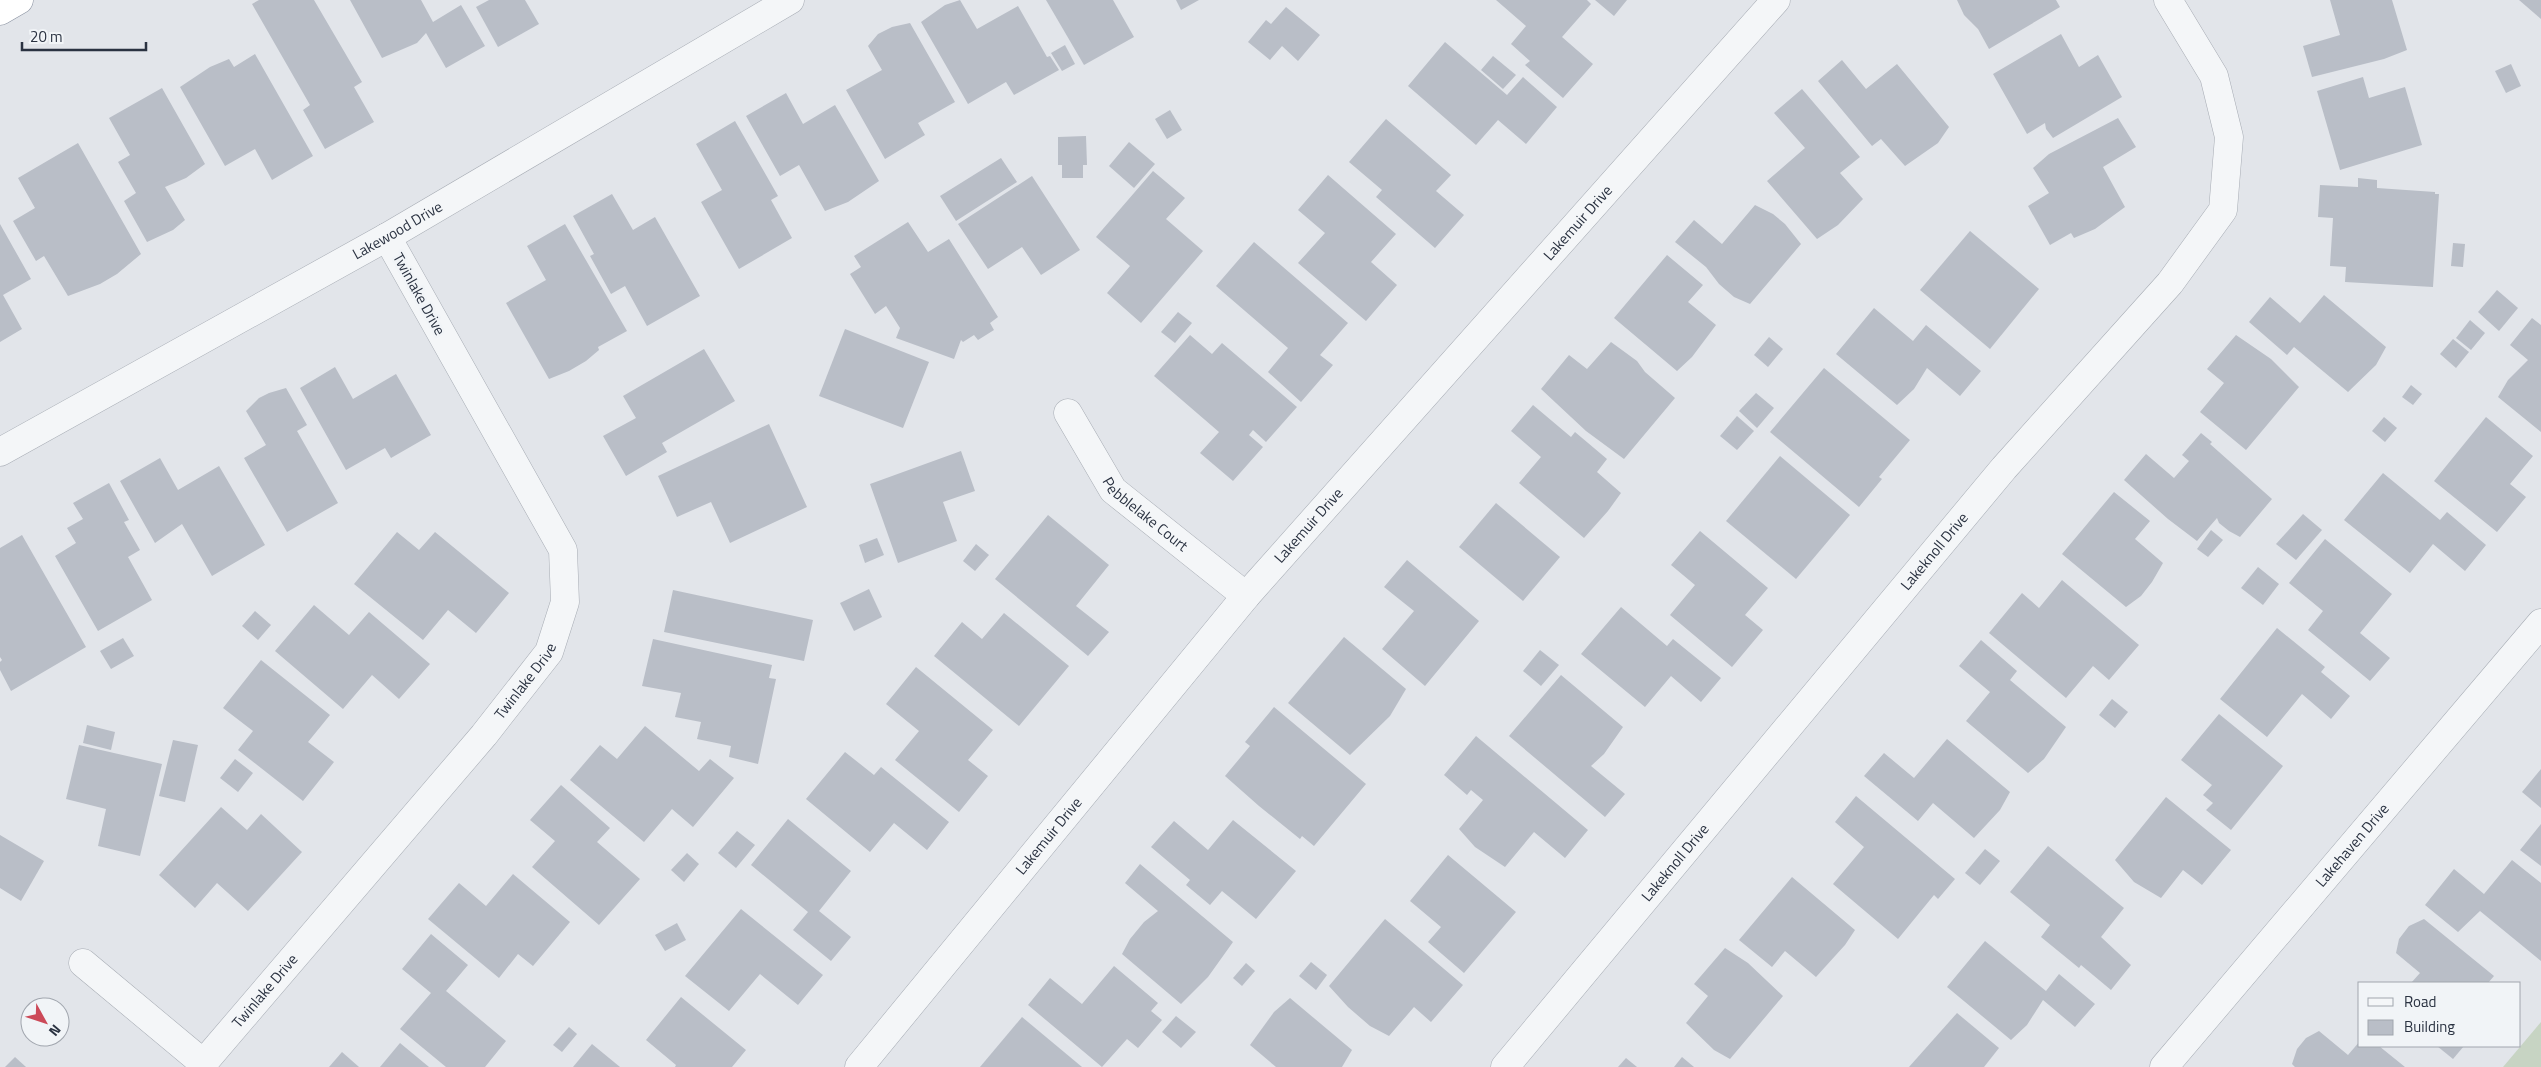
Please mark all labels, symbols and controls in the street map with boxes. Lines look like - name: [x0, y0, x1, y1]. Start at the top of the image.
- scale bar: [22, 20, 146, 52]
- text: 20 m: [30, 25, 63, 48]
- street label: Lakemuir Drive: [1538, 180, 1617, 265]
- street label: Lakewood Drive: [348, 195, 446, 265]
- street label: Twinlake Drive: [387, 248, 452, 339]
- street label: Pebblelake Court: [1097, 472, 1194, 557]
- street label: Lakemuir Drive: [1268, 482, 1348, 568]
- street label: Lakeknoll Drive: [1895, 507, 1974, 595]
- street label: Twinlake Drive: [488, 640, 562, 724]
- street label: Lakemuir Drive: [1010, 792, 1087, 879]
- street label: Lakehaven Drive: [2310, 798, 2394, 892]
- street label: Lakeknoll Drive: [1635, 818, 1714, 906]
- street label: Twinlake Drive: [226, 948, 303, 1033]
- legend: [2358, 982, 2521, 1047]
- text: Road: [2404, 990, 2436, 1013]
- north arrow: [20, 997, 70, 1047]
- text: Building: [2404, 1015, 2455, 1038]
- text: N: [44, 1020, 67, 1041]

